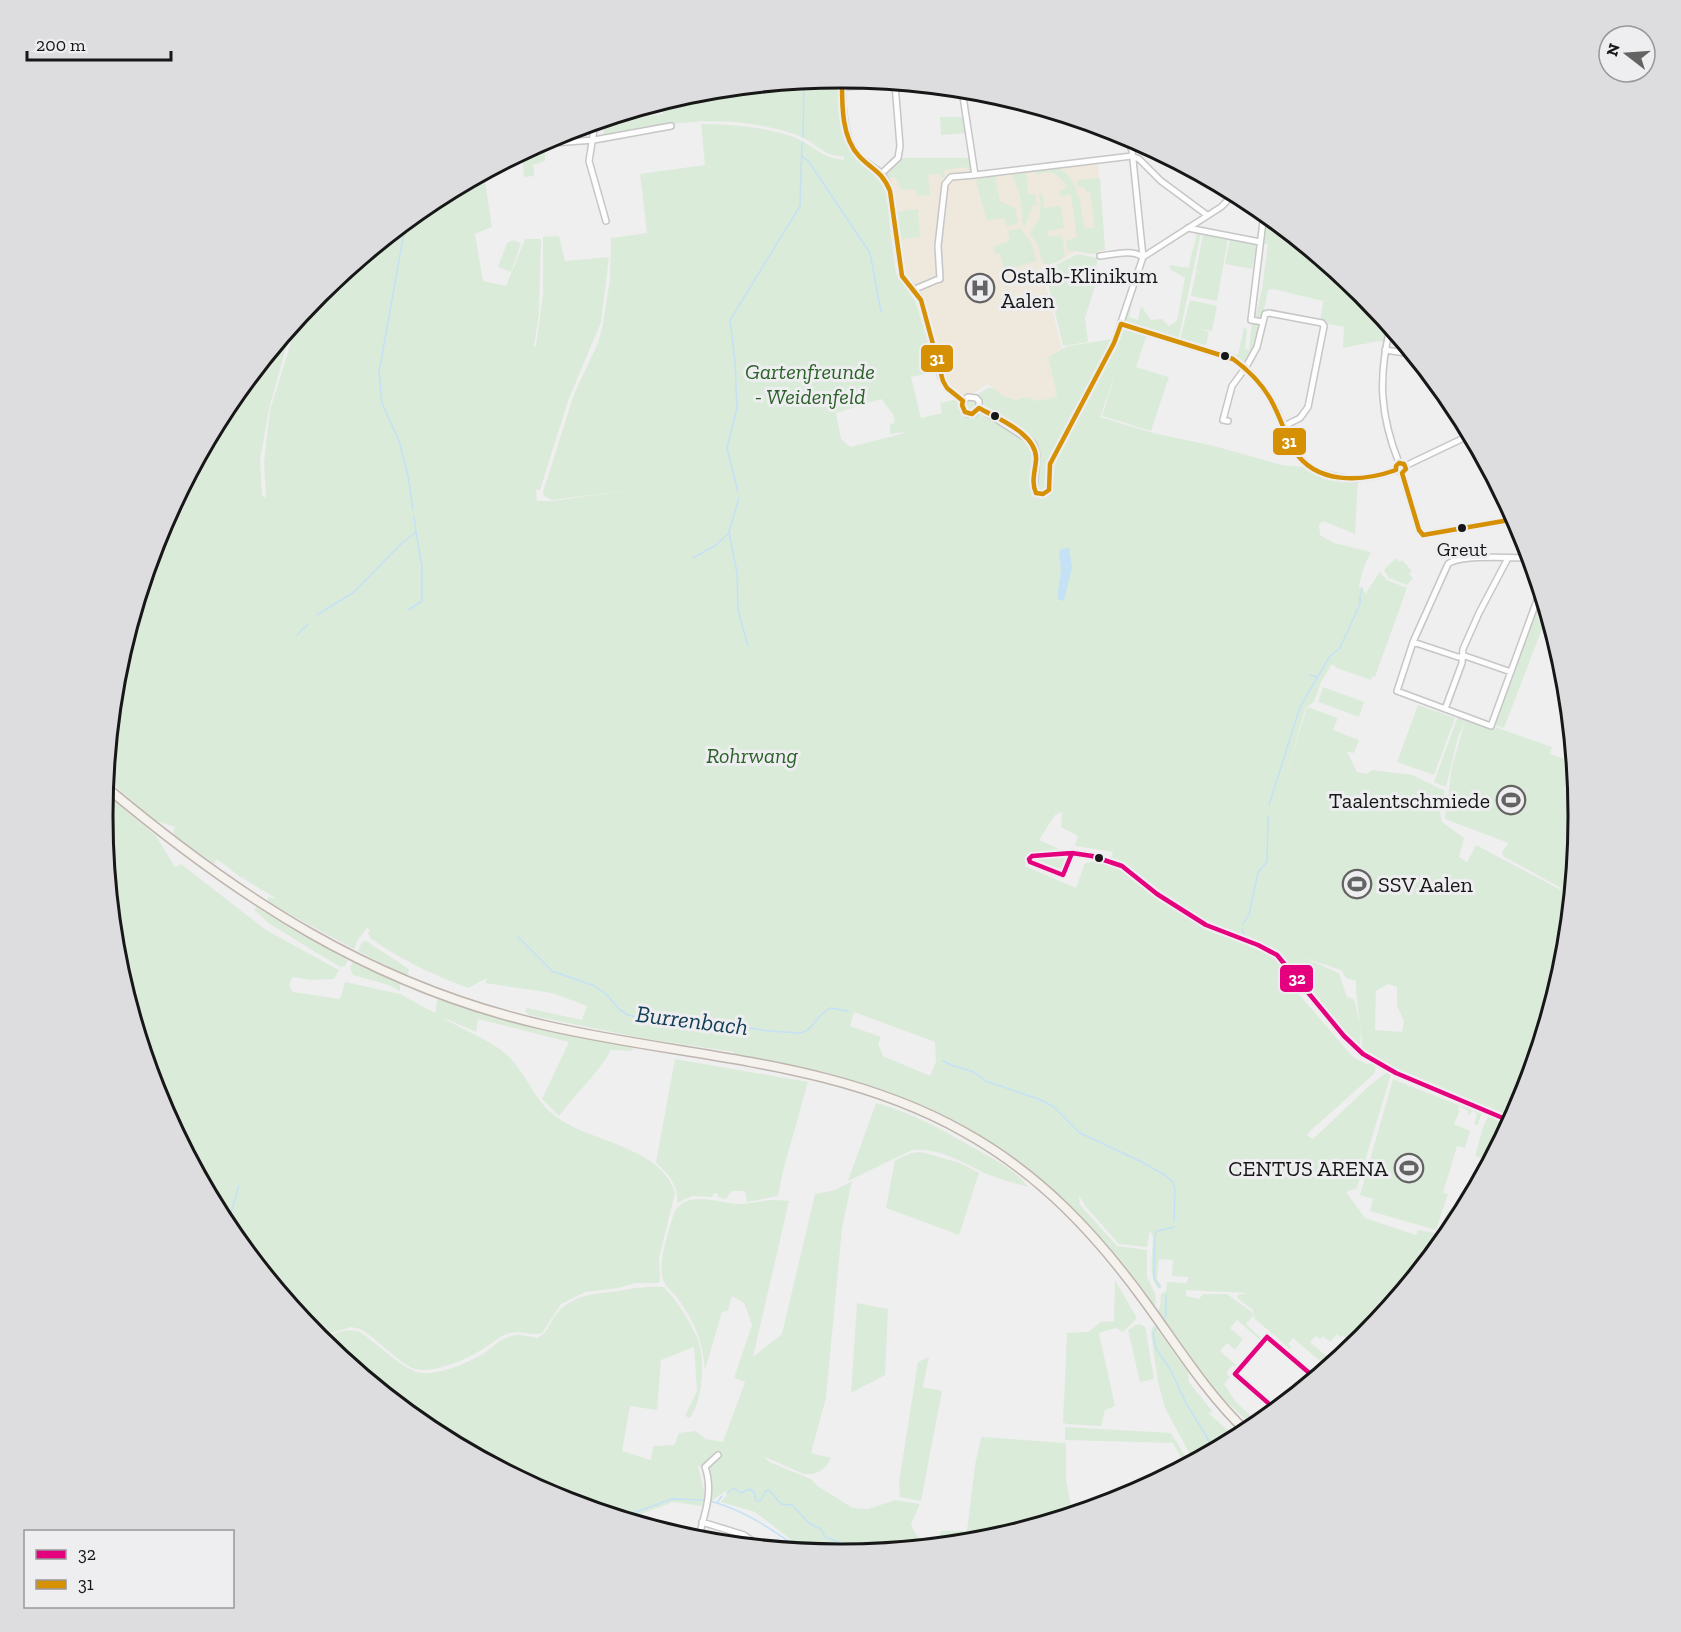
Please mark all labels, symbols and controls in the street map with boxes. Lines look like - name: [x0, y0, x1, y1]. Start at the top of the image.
- scale bar: [27, 24, 171, 62]
- north arrow: [1597, 24, 1657, 84]
- text: 200 m: [36, 34, 86, 56]
- text: N: [1602, 41, 1624, 58]
- place label: Ostalb-Klinikum Aalen: [1001, 262, 1158, 314]
- hospital icon: Ostalb-Klinikum Aalen: [964, 272, 996, 304]
- line badge: 31: [920, 344, 954, 373]
- text: 31: [930, 349, 945, 368]
- unlabelled marker: [1219, 350, 1231, 362]
- park label: Gartenfreunde - Weidenfeld: [745, 358, 875, 410]
- unlabelled marker: [989, 410, 1001, 422]
- line badge: 31: [1272, 427, 1307, 456]
- text: 31: [1282, 432, 1297, 451]
- marker: Greut: [1456, 522, 1468, 534]
- place label: Greut: [1437, 537, 1488, 561]
- park label: Rohrwang: [706, 742, 799, 769]
- sports icon: Taalentschmiede: [1495, 784, 1527, 816]
- place label: Taalentschmiede: [1329, 787, 1490, 814]
- unlabelled marker: [1093, 852, 1105, 864]
- sports icon: SSV Aalen: [1341, 868, 1373, 900]
- place label: SSV Aalen: [1378, 871, 1473, 898]
- line badge: 32: [1279, 964, 1314, 993]
- text: 32: [1288, 969, 1306, 988]
- water label: Burrenbach: [634, 999, 750, 1041]
- sports icon: CENTUS ARENA: [1393, 1152, 1425, 1184]
- place label: CENTUS ARENA: [1228, 1155, 1389, 1182]
- legend: [24, 1530, 234, 1608]
- text: 32: [78, 1543, 96, 1565]
- text: 31: [78, 1573, 94, 1595]

